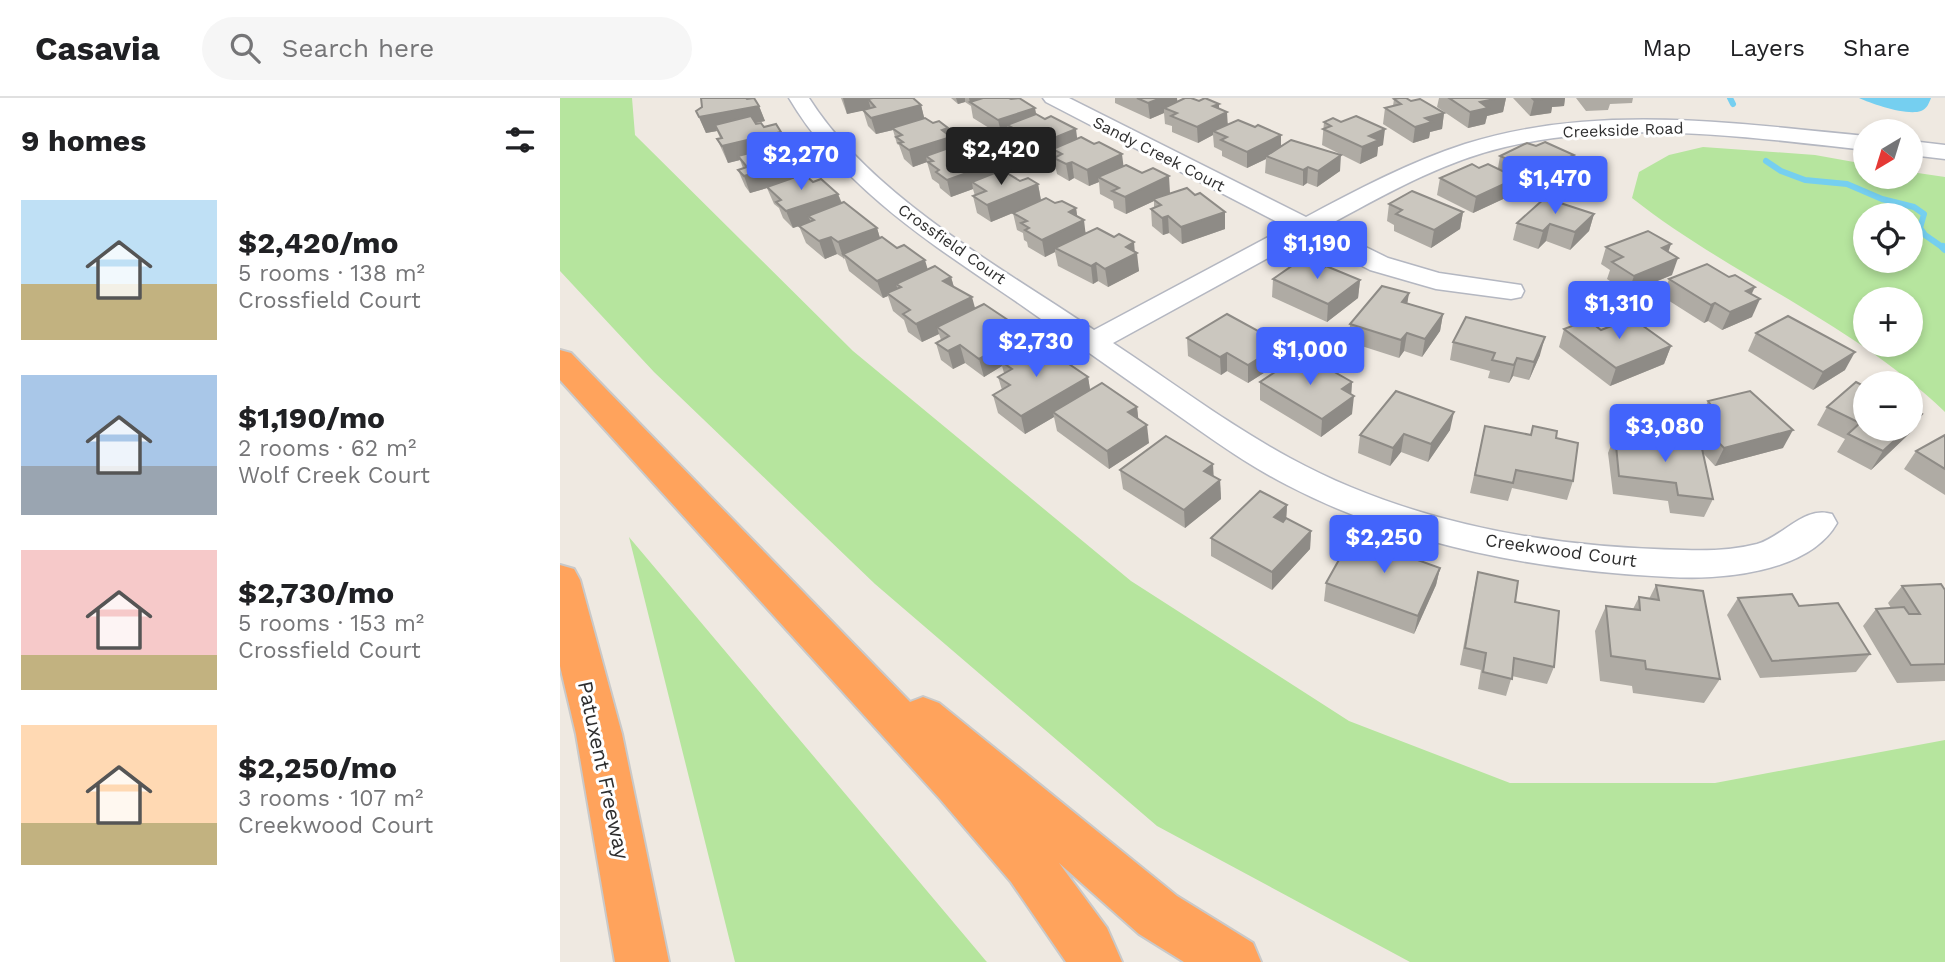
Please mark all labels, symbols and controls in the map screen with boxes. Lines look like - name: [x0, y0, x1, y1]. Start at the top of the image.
- search box: [202, 17, 692, 80]
- text: Casavia: [35, 29, 160, 68]
- icon: search: [226, 29, 264, 67]
- text: Search here: [282, 33, 434, 63]
- text: Map: [1643, 34, 1691, 62]
- text: Layers: [1729, 34, 1805, 62]
- text: Share: [1843, 34, 1910, 62]
- street label: Sandy Creek Court: [1090, 113, 1228, 196]
- street label: Creekside Road: [1562, 118, 1684, 142]
- north arrow: [1853, 119, 1923, 189]
- map controls: [1853, 119, 1923, 441]
- icon: filters: [501, 121, 539, 159]
- text: 9 homes: [21, 123, 146, 158]
- pin: $2,420: [944, 127, 1058, 187]
- pin: $2,270: [744, 132, 858, 192]
- text: $2,420: [962, 136, 1040, 163]
- text: $2,270: [763, 141, 839, 168]
- pin: $1,470: [1498, 156, 1612, 216]
- text: $1,470: [1518, 165, 1592, 192]
- street label: Crossfield Court: [895, 200, 1010, 288]
- button: locate: [1853, 203, 1923, 273]
- pin: $1,190: [1260, 222, 1374, 281]
- text: $2,420/mo: [238, 225, 398, 260]
- icon: home: [77, 228, 161, 312]
- text: $1,190: [1283, 230, 1351, 257]
- text: 5 rooms · 138 m²: [238, 260, 425, 287]
- pin: $1,310: [1562, 282, 1676, 341]
- text: Crossfield Court: [238, 287, 421, 314]
- button: +: [1853, 287, 1923, 357]
- text: $1,310: [1584, 290, 1654, 317]
- pin: $2,730: [979, 320, 1093, 379]
- text: $2,730: [999, 328, 1073, 355]
- pin: $1,000: [1253, 328, 1367, 387]
- text: $1,000: [1272, 336, 1348, 363]
- button: −: [1853, 371, 1923, 441]
- text: $1,190/mo: [238, 400, 385, 435]
- icon: home: [77, 403, 161, 487]
- pin: $3,080: [1608, 404, 1722, 464]
- text: $3,080: [1626, 413, 1704, 440]
- text: 2 rooms · 62 m²: [238, 435, 416, 462]
- text: Wolf Creek Court: [238, 462, 430, 489]
- pin: $2,250: [1327, 516, 1441, 575]
- text: $2,250: [1345, 524, 1423, 551]
- street label: Creekwood Court: [1484, 529, 1639, 571]
- text: $2,730/mo: [238, 575, 394, 610]
- icon: home: [77, 578, 161, 662]
- text: 5 rooms · 153 m²: [238, 610, 424, 637]
- text: Crossfield Court: [238, 637, 421, 664]
- street label: Patuxent Freeway: [573, 679, 635, 861]
- text: $2,250/mo: [238, 750, 397, 785]
- icon: home: [77, 753, 161, 837]
- text: 3 rooms · 107 m²: [238, 785, 424, 812]
- text: Creekwood Court: [238, 812, 433, 839]

